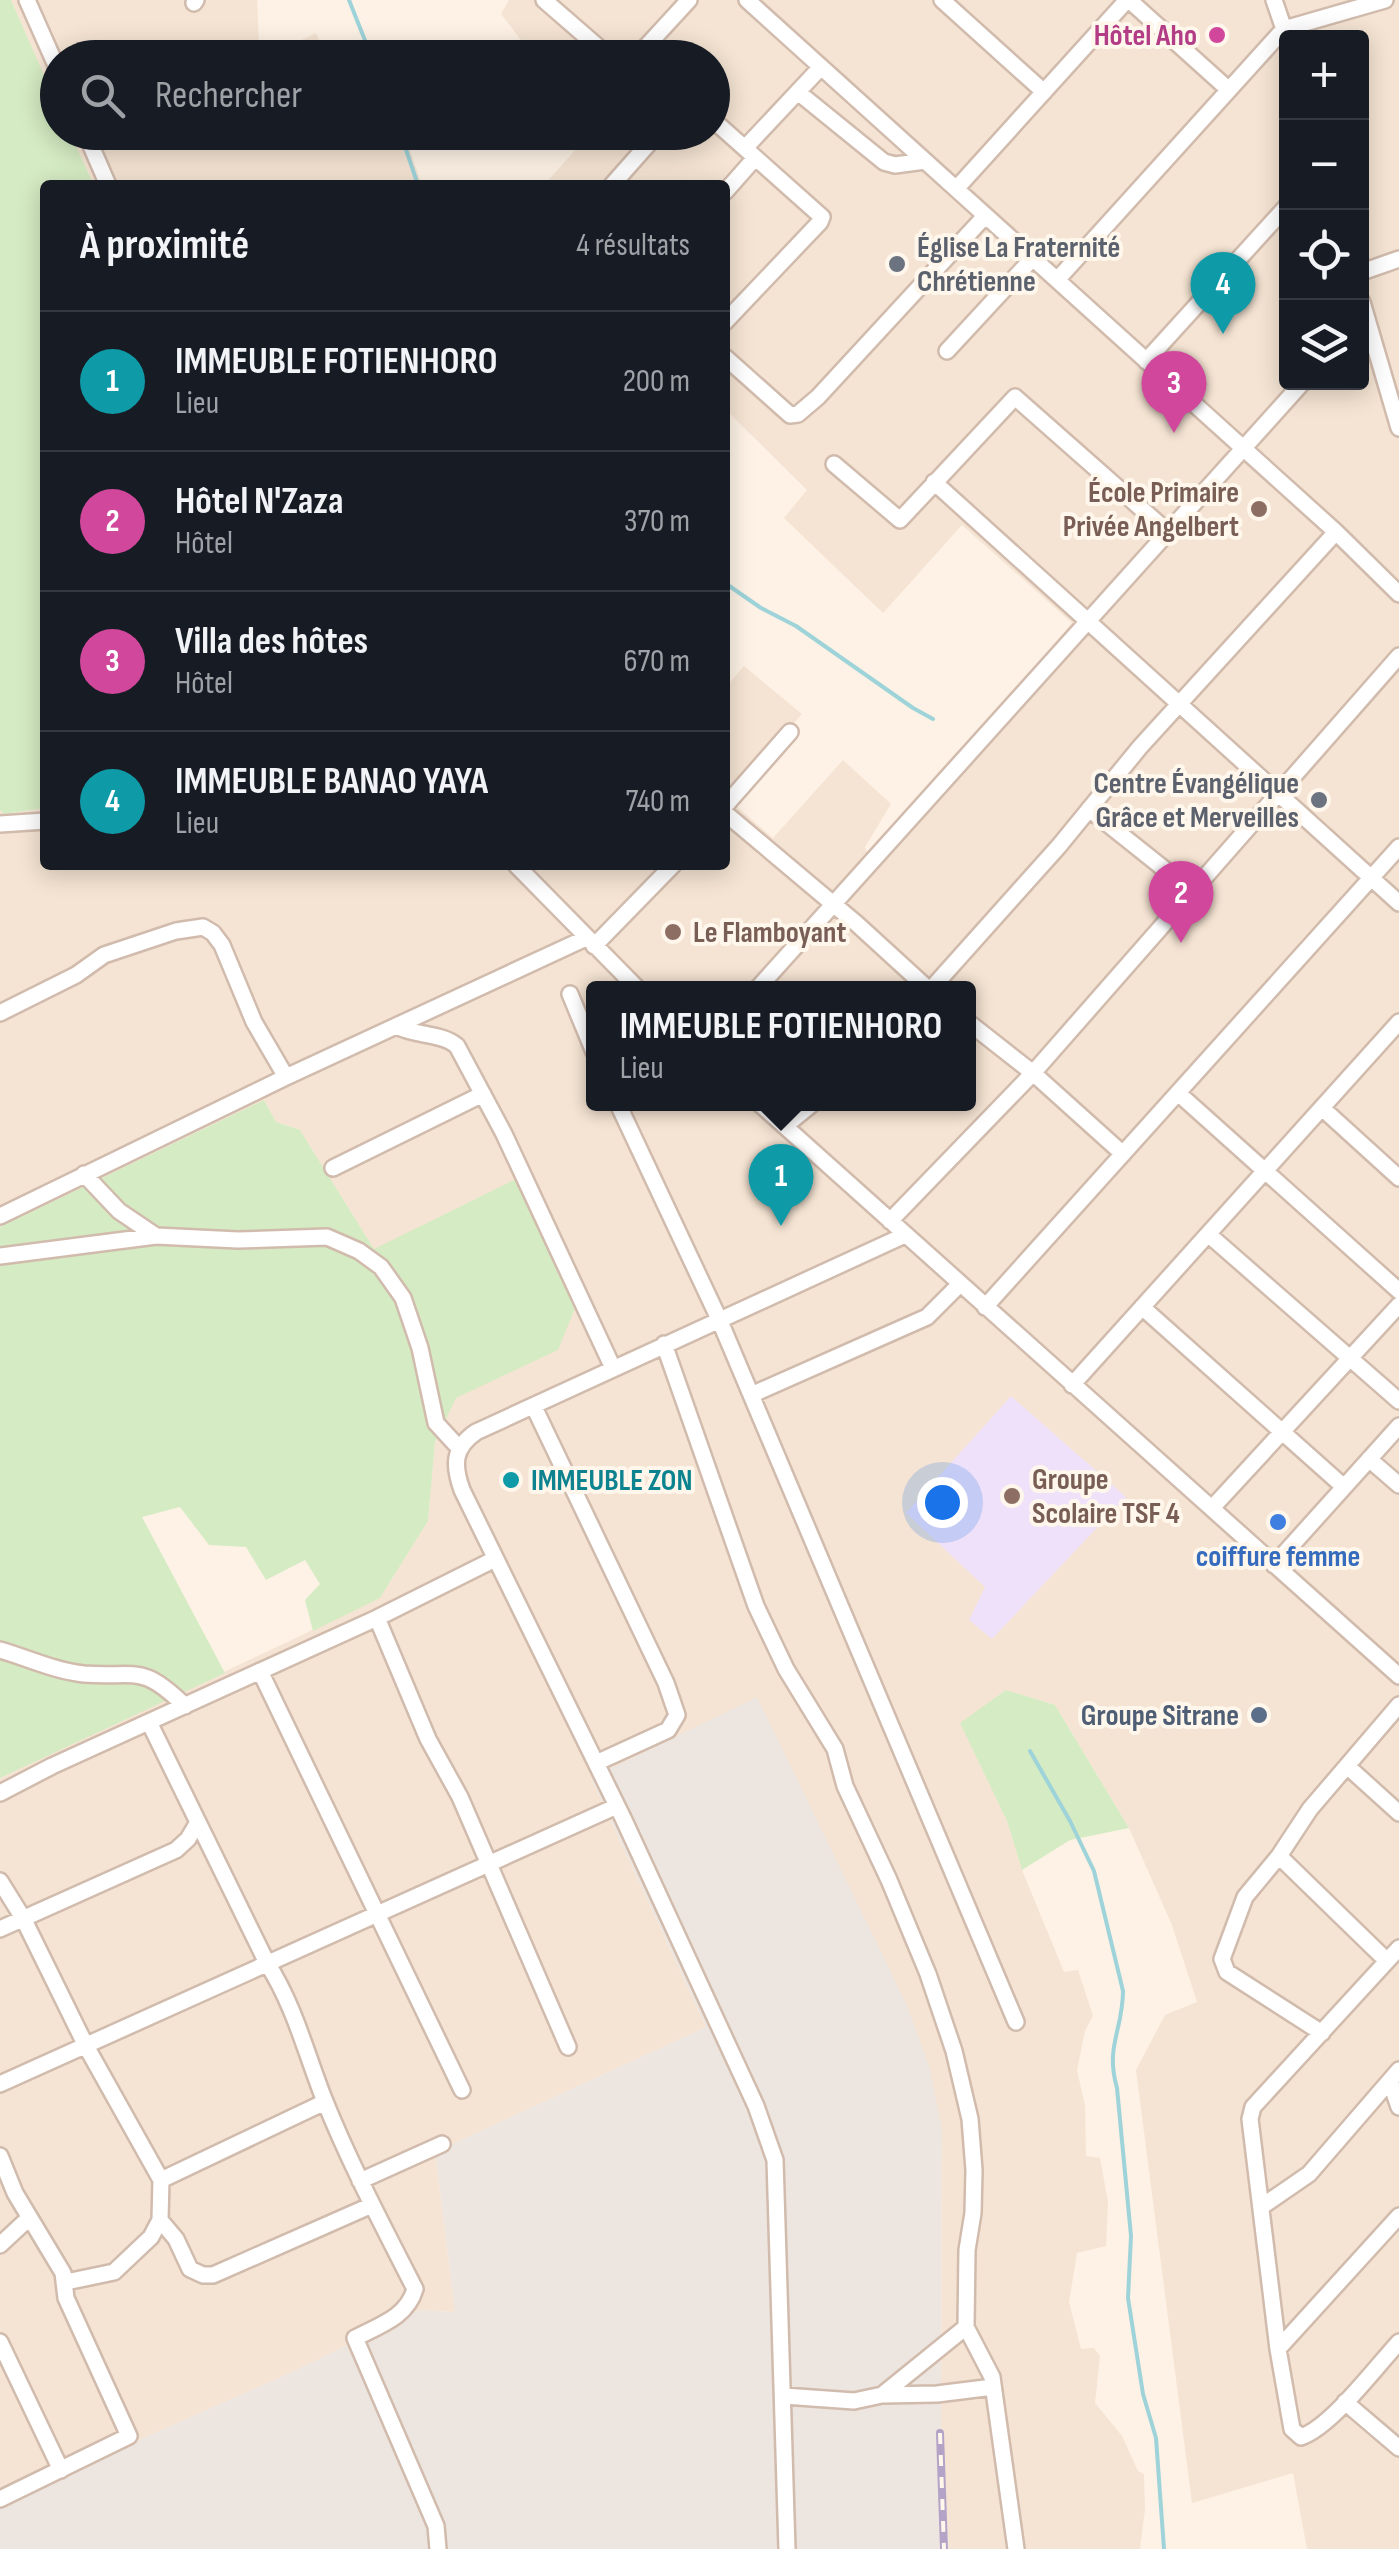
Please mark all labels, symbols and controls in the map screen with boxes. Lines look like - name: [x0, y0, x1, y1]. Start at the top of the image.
- place label: Hôtel Aho: [1094, 18, 1197, 54]
- marker: Hôtel Aho: [1206, 24, 1228, 46]
- map controls: [1279, 30, 1369, 390]
- button: +: [1279, 30, 1369, 120]
- search box: [40, 40, 730, 150]
- icon: search: [75, 68, 130, 123]
- text: Rechercher: [155, 73, 302, 118]
- button: −: [1279, 120, 1369, 210]
- button: locate: [1279, 210, 1369, 300]
- text: À proximité: [80, 220, 249, 271]
- text: 4 résultats: [576, 226, 690, 265]
- place label: Église La Fraternité Chrétienne: [917, 230, 1120, 300]
- pin: 4: [1190, 252, 1256, 334]
- marker: Église La Fraternité Chrétienne: [886, 253, 908, 275]
- button: layers: [1279, 300, 1369, 390]
- text: IMMEUBLE FOTIENHORO: [175, 339, 498, 384]
- pin: 3: [1142, 350, 1206, 433]
- text: 1: [106, 362, 119, 401]
- text: 200 m: [623, 362, 690, 401]
- text: Lieu: [175, 384, 219, 423]
- place label: École Primaire Privée Angelbert: [1063, 475, 1239, 545]
- text: Hôtel N'Zaza: [175, 479, 343, 524]
- marker: École Primaire Privée Angelbert: [1248, 498, 1270, 520]
- text: 2: [105, 502, 120, 541]
- text: 370 m: [624, 502, 690, 541]
- text: Hôtel: [175, 524, 233, 563]
- text: Villa des hôtes: [175, 619, 368, 664]
- text: 3: [105, 642, 120, 681]
- text: 670 m: [623, 642, 690, 681]
- text: Hôtel: [175, 664, 233, 703]
- text: IMMEUBLE BANAO YAYA: [175, 759, 488, 804]
- place label: Centre Évangélique Grâce et Merveilles: [1094, 766, 1299, 836]
- text: 4: [105, 782, 120, 821]
- text: 740 m: [626, 782, 690, 821]
- marker: Centre Évangélique Grâce et Merveilles: [1308, 789, 1330, 811]
- text: Lieu: [175, 804, 219, 843]
- pin: 2: [1148, 860, 1214, 943]
- place label: Le Flamboyant: [693, 915, 846, 951]
- marker: Le Flamboyant: [662, 921, 684, 943]
- popup: [586, 981, 976, 1111]
- text: IMMEUBLE FOTIENHORO: [620, 1004, 942, 1049]
- text: Lieu: [620, 1049, 664, 1088]
- pin: 1: [748, 1144, 814, 1226]
- place label: Groupe Scolaire TSF 4: [1032, 1462, 1180, 1532]
- place label: IMMEUBLE ZON: [531, 1463, 692, 1499]
- marker: IMMEUBLE ZON: [500, 1469, 522, 1491]
- your location: [917, 1477, 968, 1528]
- marker: Groupe Scolaire TSF 4: [1001, 1485, 1023, 1507]
- marker: coiffure femme: [1267, 1511, 1289, 1533]
- place label: coiffure femme: [1196, 1539, 1360, 1575]
- place label: Groupe Sitrane: [1081, 1698, 1239, 1734]
- marker: Groupe Sitrane: [1248, 1704, 1270, 1726]

